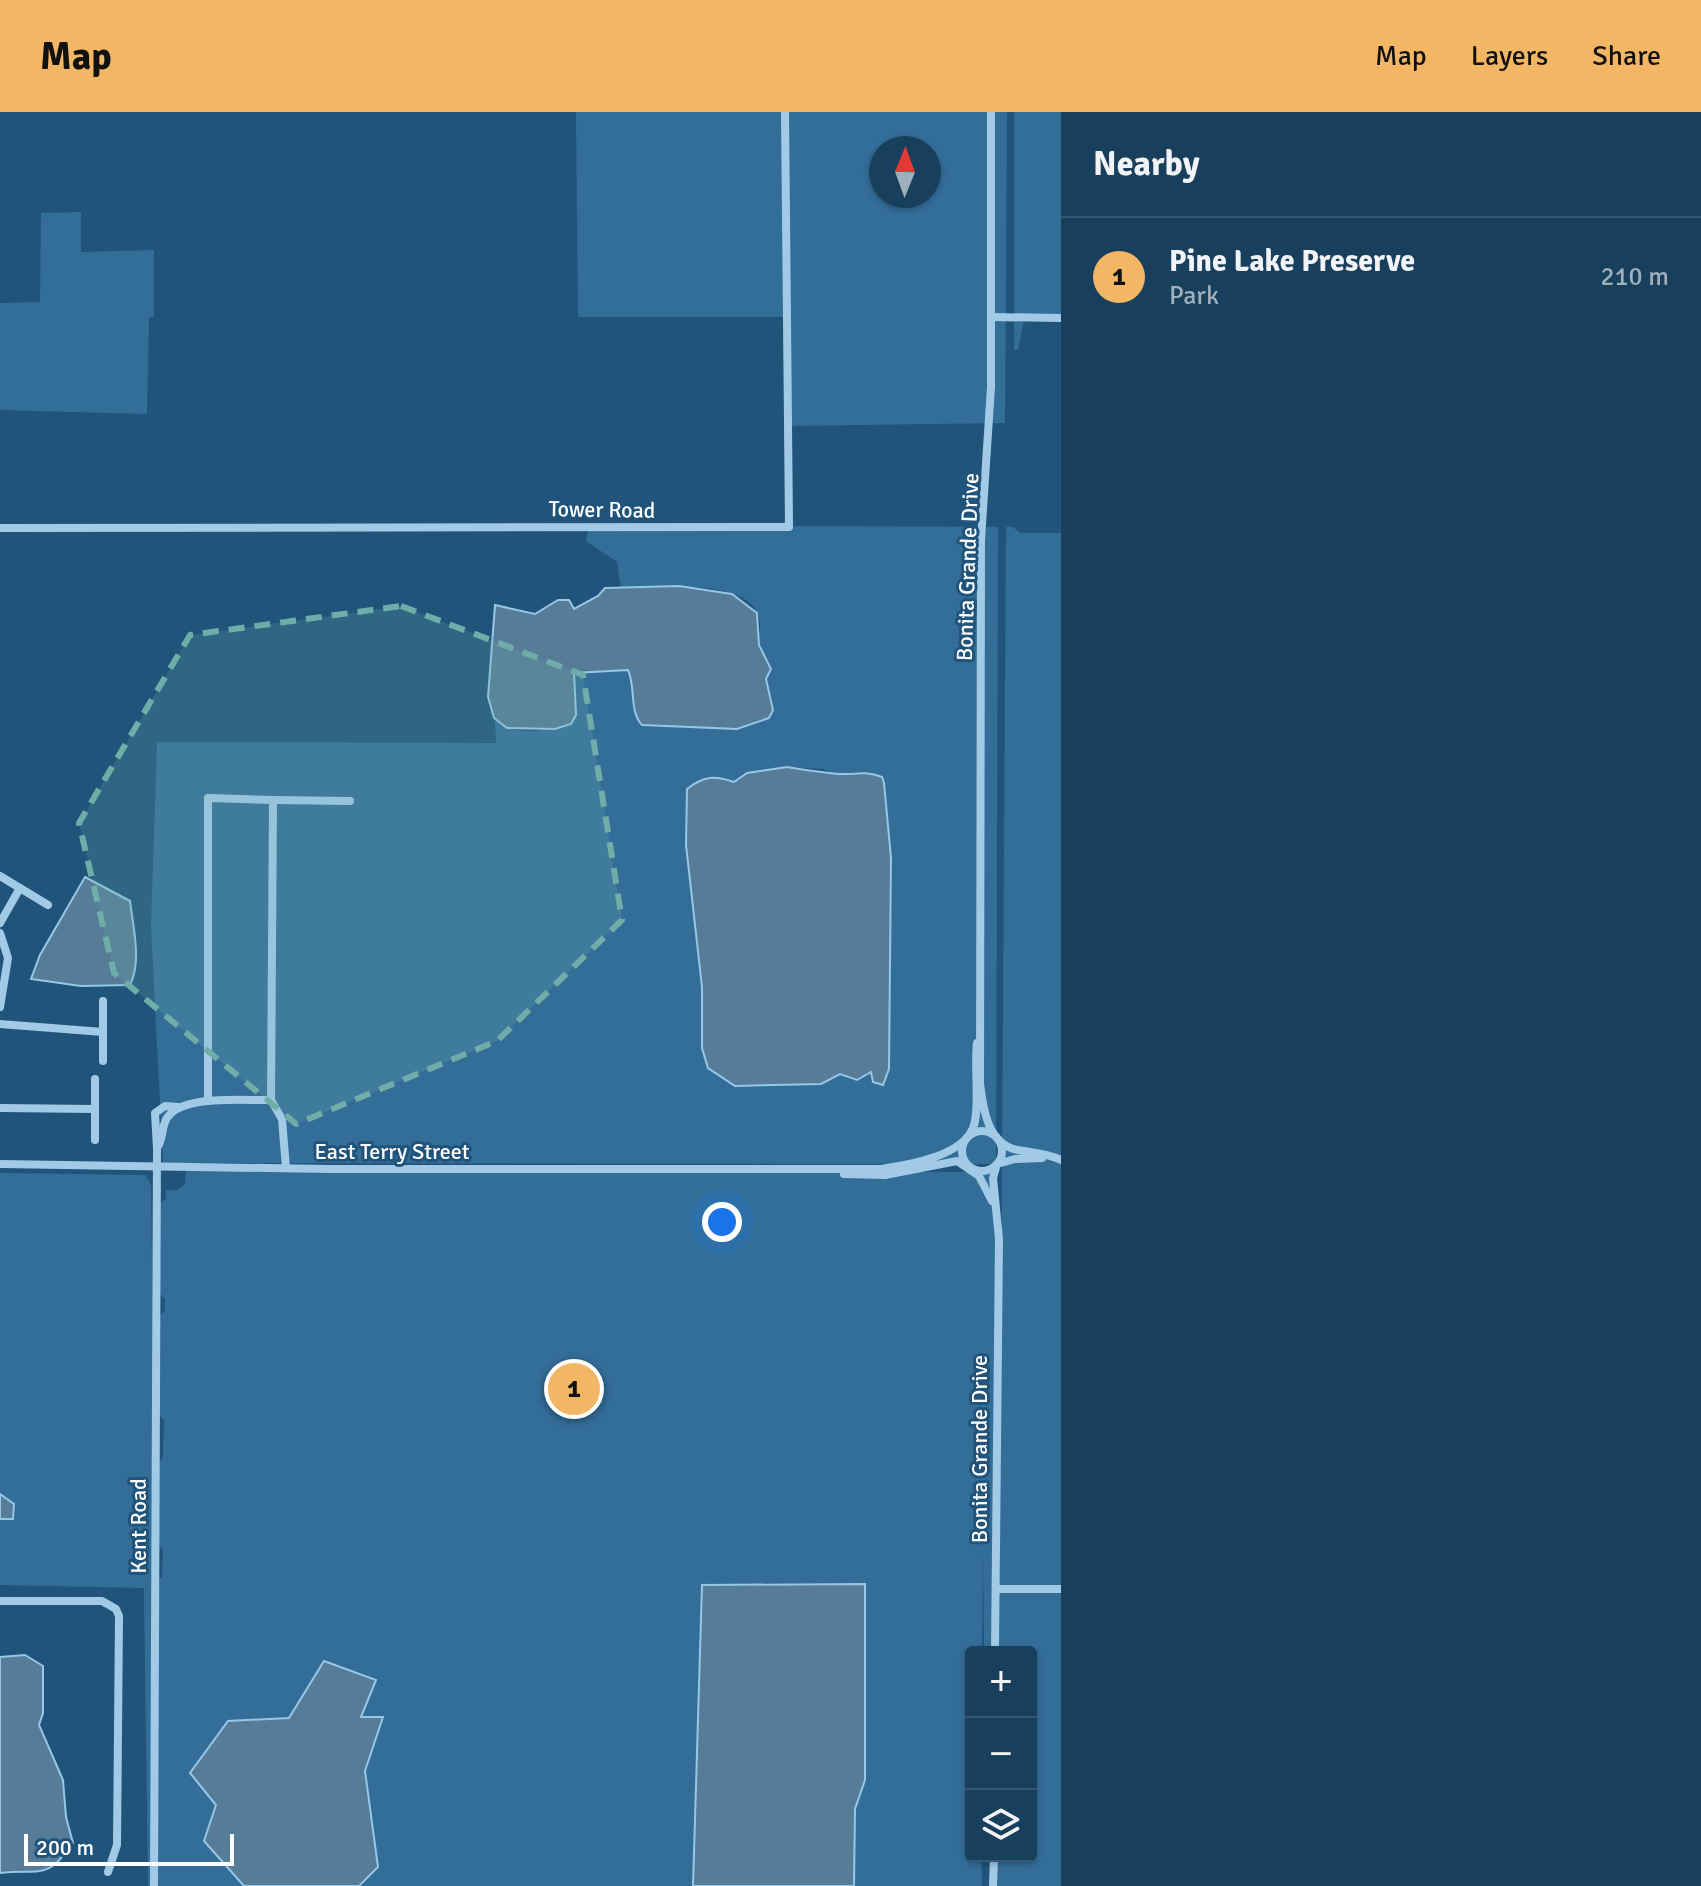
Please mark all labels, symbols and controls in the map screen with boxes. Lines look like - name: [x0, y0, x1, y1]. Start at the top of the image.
- text: Map: [40, 33, 112, 80]
- text: Map: [1375, 39, 1427, 73]
- text: Layers: [1471, 39, 1548, 73]
- text: Share: [1592, 39, 1661, 73]
- north arrow: [869, 136, 941, 208]
- text: Nearby: [1093, 143, 1200, 185]
- text: Pine Lake Preserve: [1169, 243, 1415, 280]
- text: 1: [1112, 261, 1126, 293]
- text: 210 m: [1600, 261, 1669, 293]
- text: Park: [1169, 280, 1219, 312]
- street label: Bonita Grande Drive: [951, 472, 984, 662]
- street label: Tower Road: [548, 495, 656, 524]
- street label: East Terry Street: [315, 1138, 470, 1165]
- your location: [702, 1202, 742, 1242]
- street label: Bonita Grande Drive: [966, 1355, 993, 1543]
- pin: 1: [548, 1359, 600, 1419]
- street label: Kent Road: [125, 1478, 152, 1574]
- map controls: [965, 1646, 1037, 1862]
- button: +: [965, 1646, 1037, 1718]
- button: −: [965, 1718, 1037, 1790]
- button: layers: [965, 1790, 1037, 1862]
- scale bar: [24, 1830, 234, 1866]
- text: 200 m: [36, 1834, 94, 1861]

